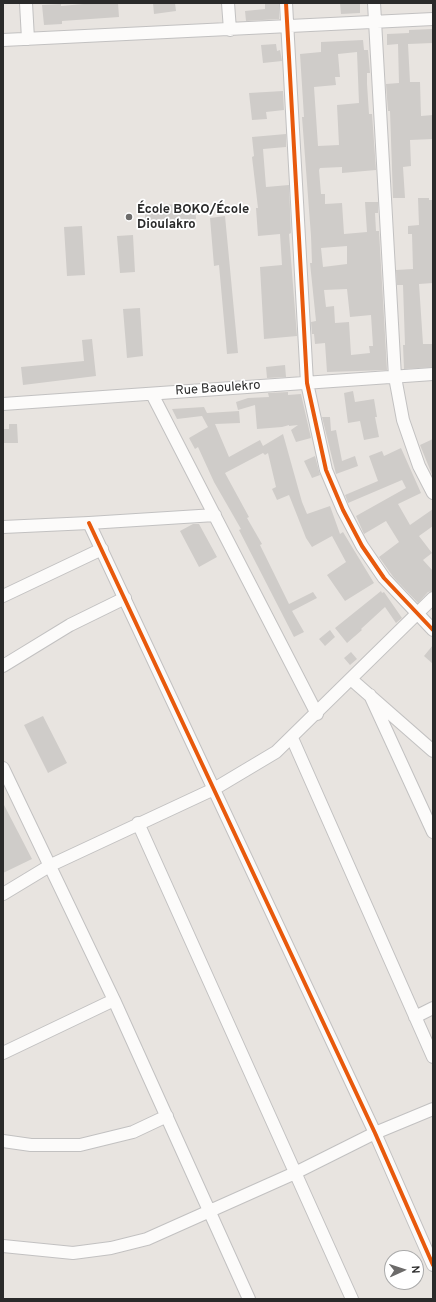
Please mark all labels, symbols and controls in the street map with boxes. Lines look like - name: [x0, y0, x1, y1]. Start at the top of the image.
- place label: École BOKO/École Dioulakro: [137, 202, 249, 233]
- marker: École BOKO/École Dioulakro: [124, 212, 134, 222]
- street label: Rue Baoulekro: [175, 378, 261, 400]
- north arrow: [384, 1250, 424, 1290]
- text: N: [408, 1265, 422, 1274]

